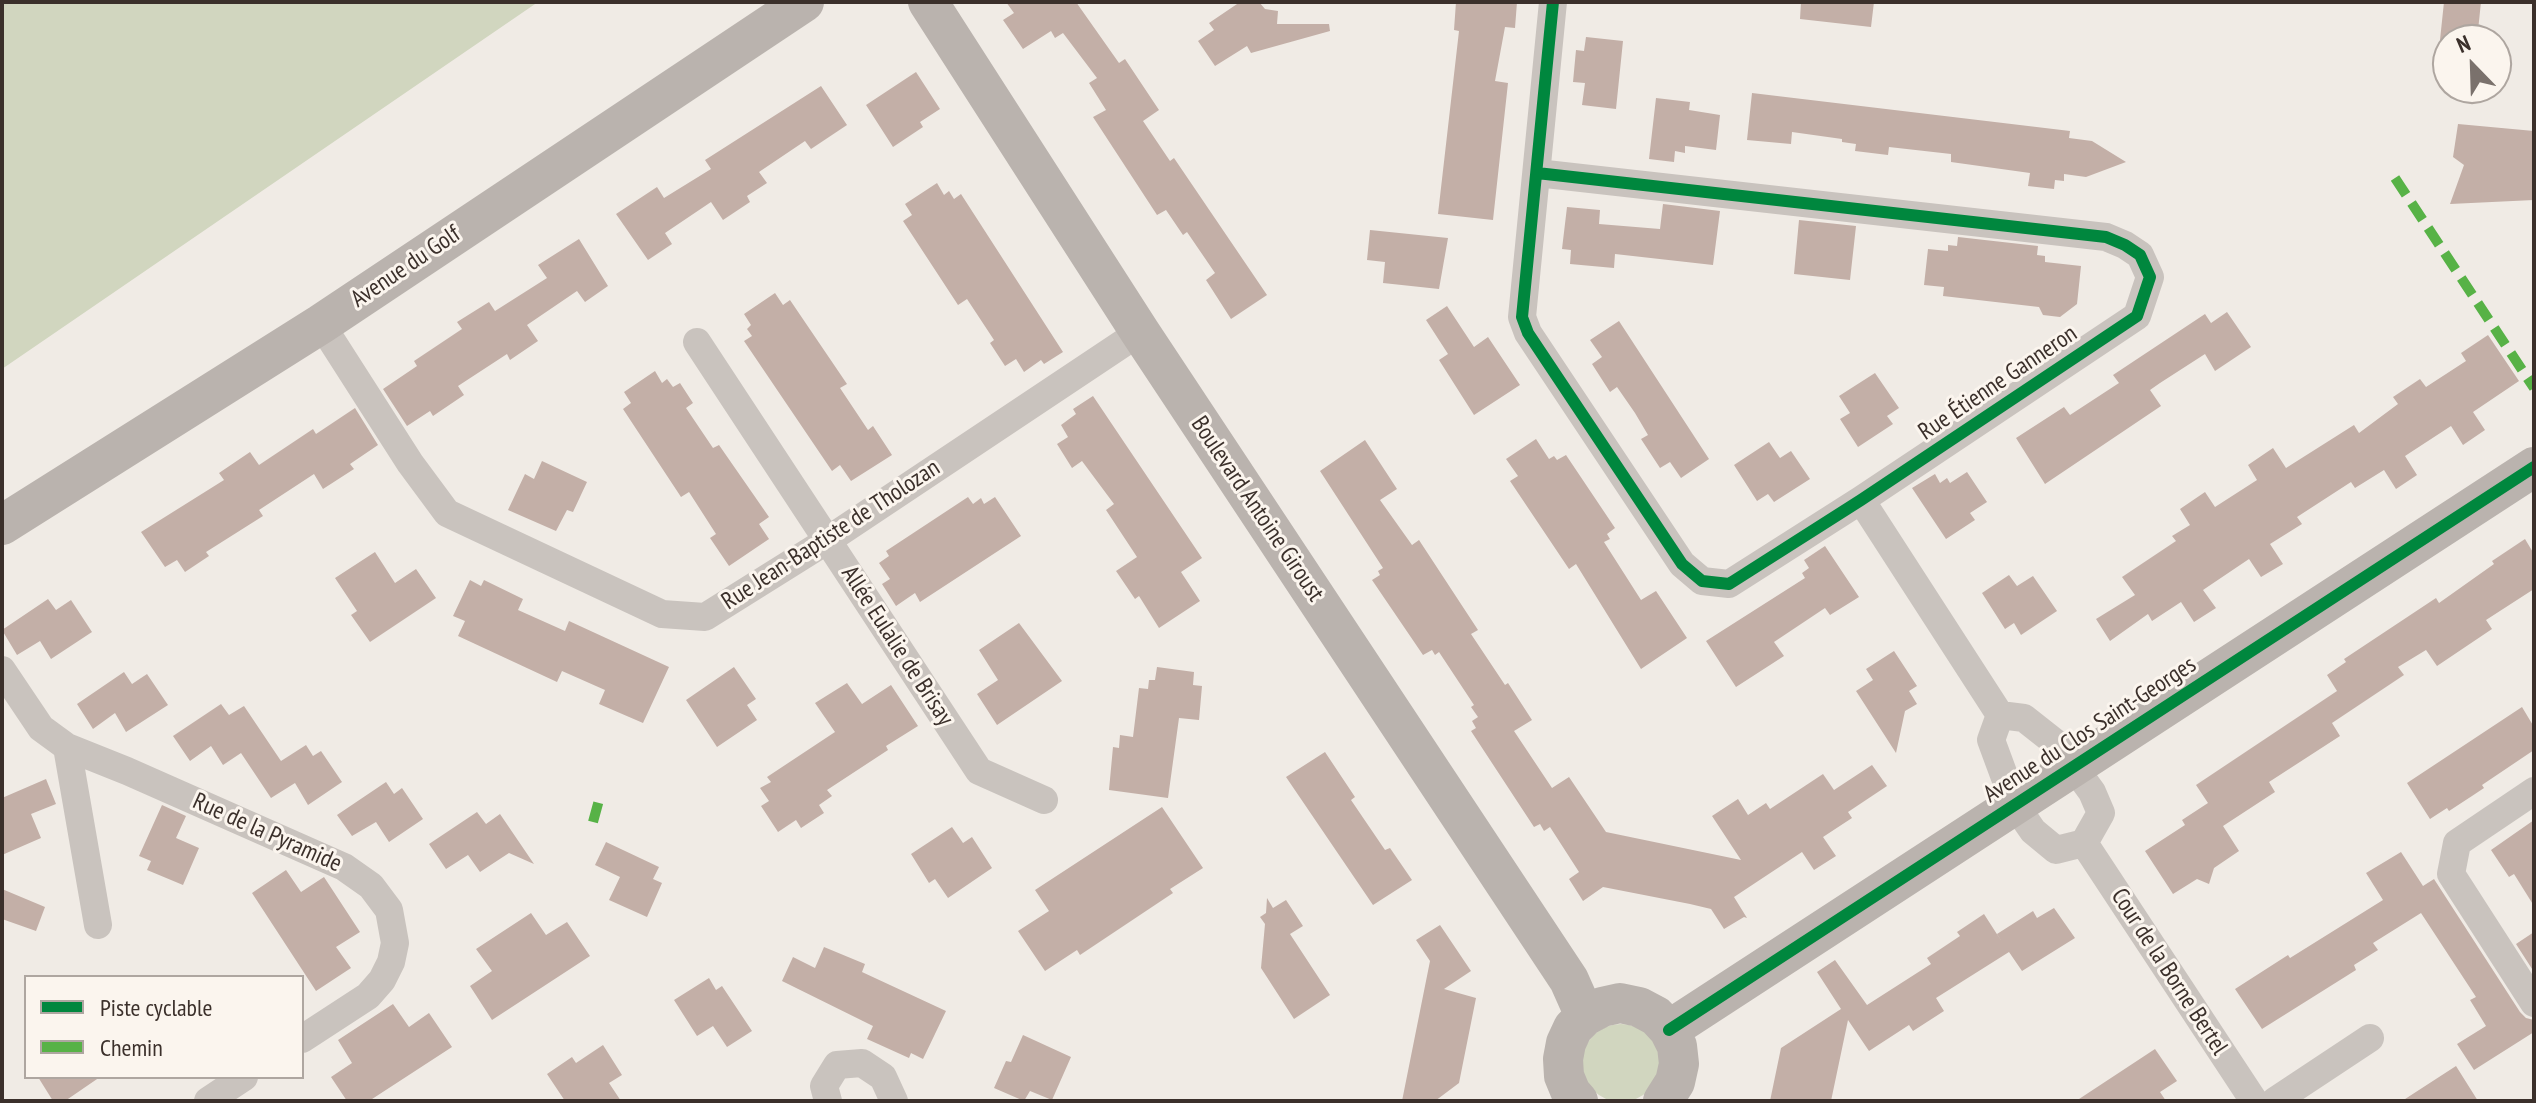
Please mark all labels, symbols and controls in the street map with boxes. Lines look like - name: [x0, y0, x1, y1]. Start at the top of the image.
- north arrow: [2432, 24, 2512, 104]
- text: N: [2452, 29, 2474, 59]
- street label: Avenue du Golf: [346, 220, 466, 314]
- street label: Rue Étienne Ganneron: [1913, 319, 2083, 447]
- street label: Boulevard Antoine Giroust: [1184, 411, 1330, 607]
- street label: Rue Jean-Baptiste de Tholozan: [717, 454, 945, 616]
- street label: Allée Eulalie de Brisay: [835, 561, 959, 731]
- street label: Avenue du Clos Saint-Georges: [1978, 651, 2202, 809]
- street label: Rue de la Pyramide: [188, 787, 346, 879]
- street label: Cour de la Borne Bertel: [2105, 883, 2233, 1061]
- legend: [24, 975, 304, 1079]
- text: Piste cyclable: [100, 992, 213, 1023]
- text: Chemin: [100, 1032, 163, 1063]

